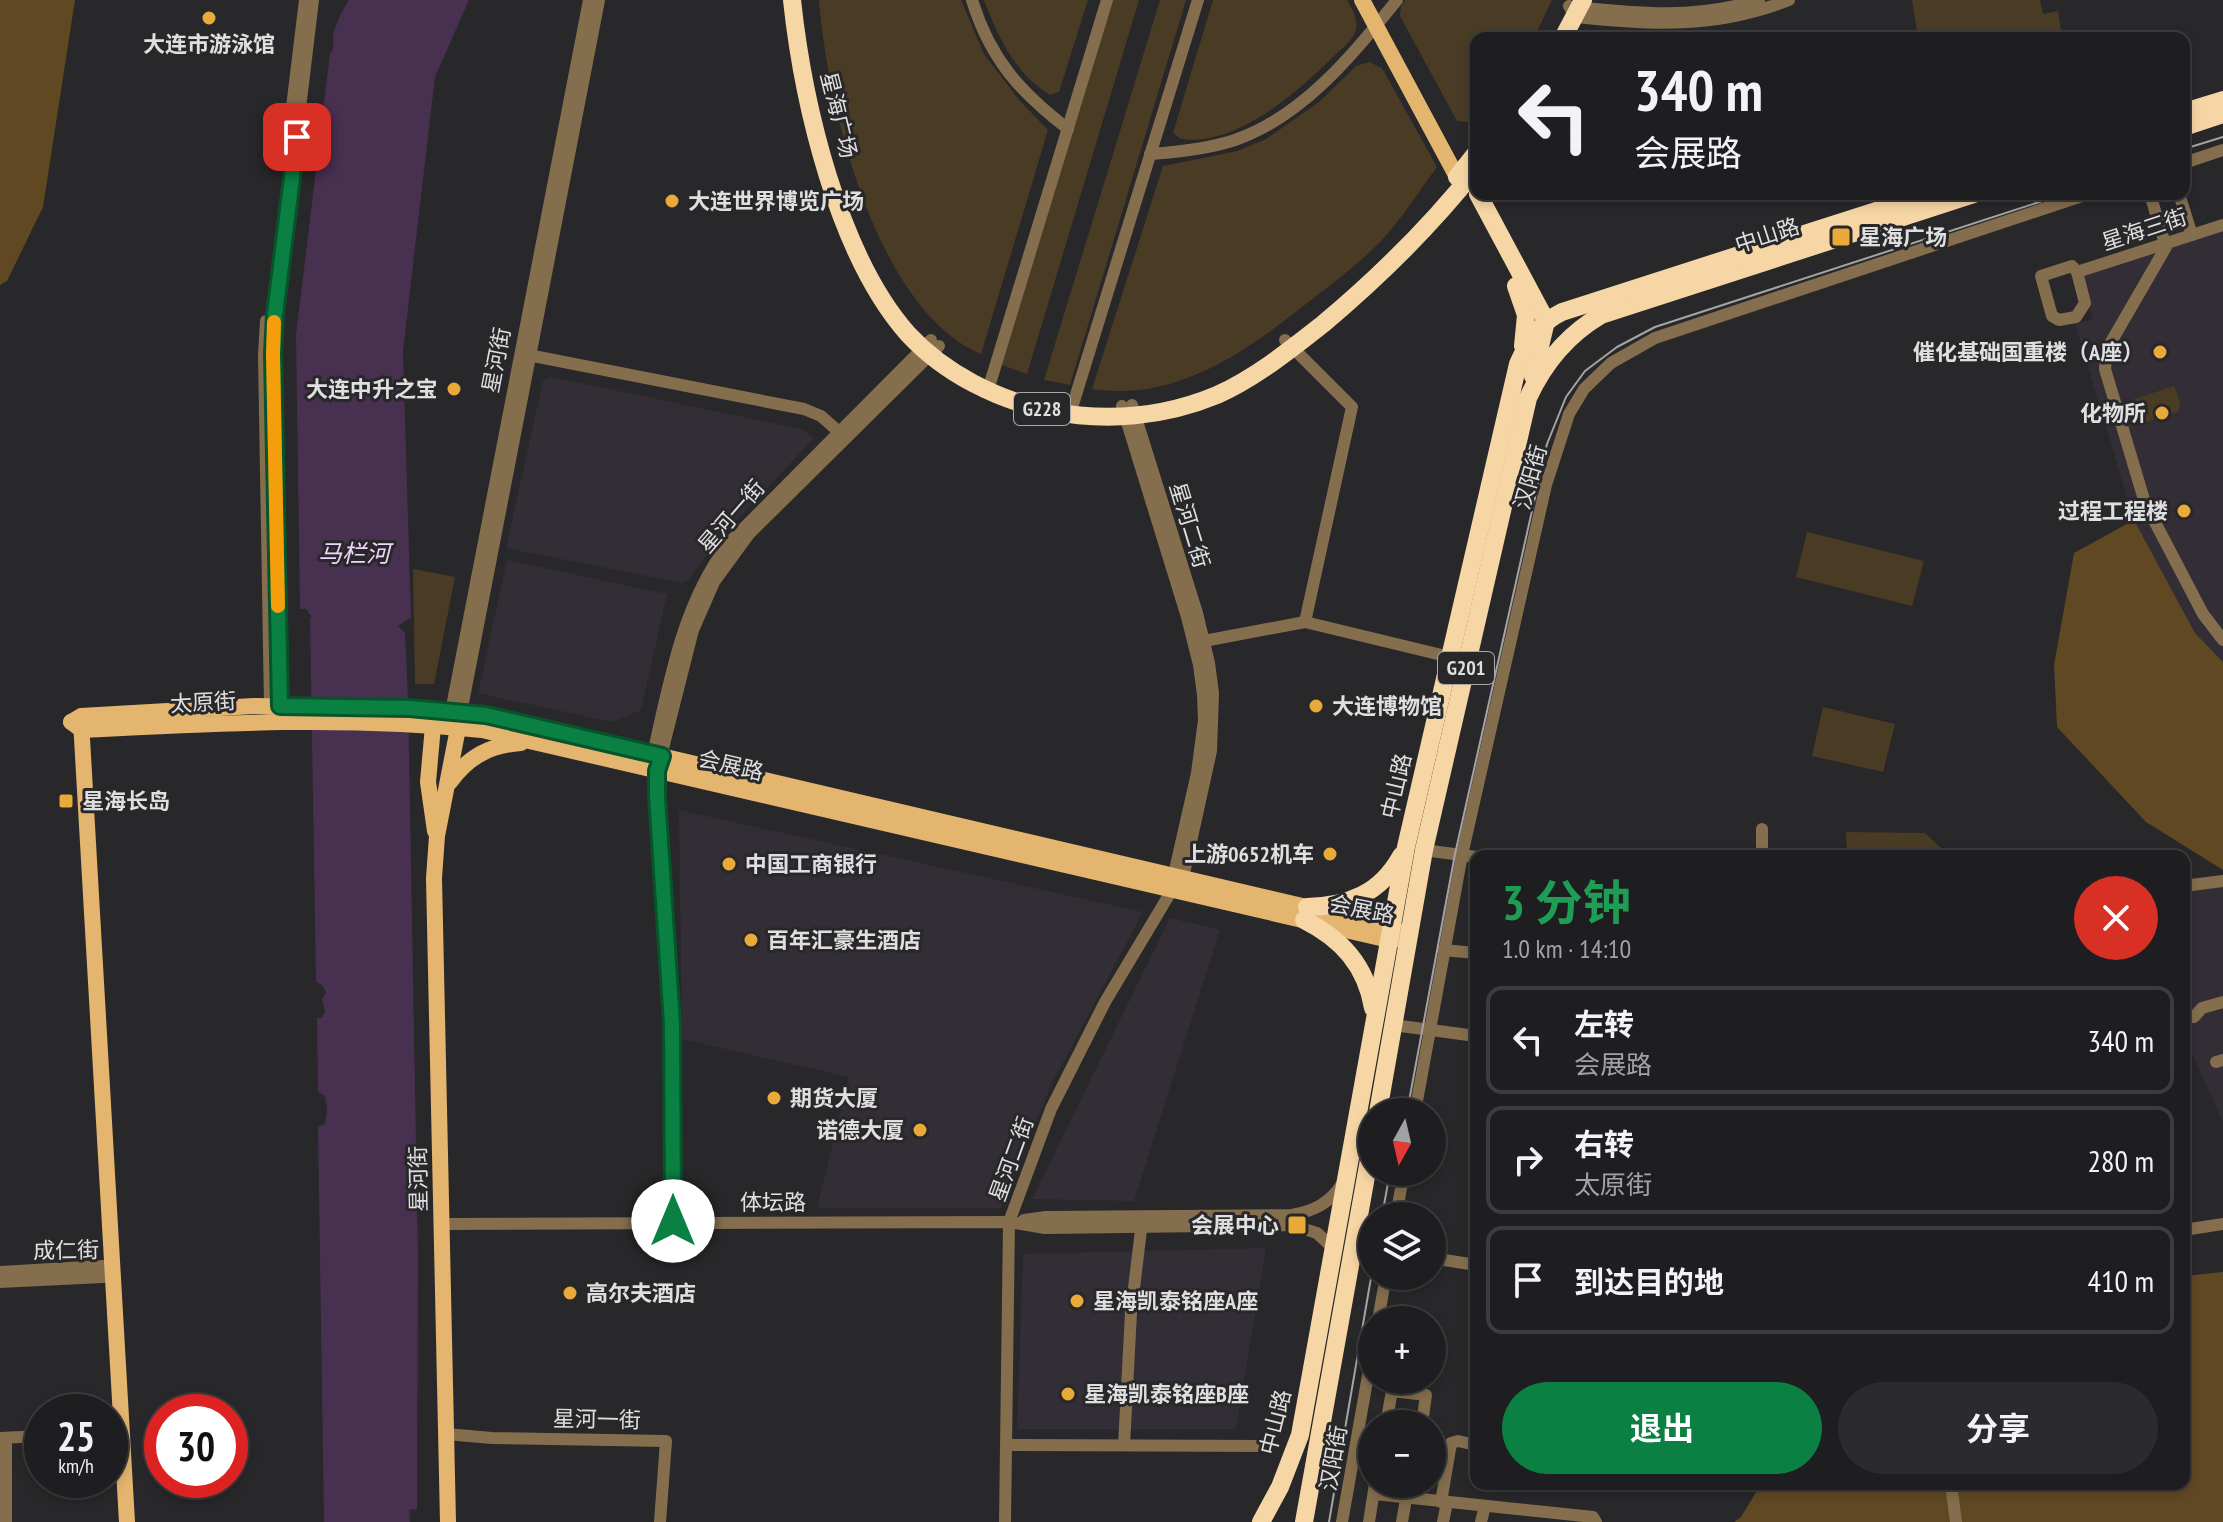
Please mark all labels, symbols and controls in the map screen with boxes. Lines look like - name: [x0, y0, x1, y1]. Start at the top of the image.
- marker: 大连市游泳馆: [200, 9, 218, 27]
- place label: 大连市游泳馆: [143, 30, 275, 58]
- text: 340 m: [1634, 54, 1763, 126]
- icon: left: [1502, 64, 1606, 168]
- street label: 星海广场: [815, 69, 863, 161]
- pin: [263, 103, 331, 171]
- icon: arrive: [275, 115, 319, 159]
- text: 会展路: [1634, 129, 1742, 176]
- place label: 大连世界博览广场: [688, 187, 864, 215]
- marker: 大连世界博览广场: [663, 192, 681, 210]
- street label: 星海三街: [2098, 202, 2190, 256]
- street label: 中山路: [1731, 211, 1803, 259]
- place label: 星海广场: [1859, 223, 1947, 251]
- marker: 星海广场: [1830, 226, 1852, 248]
- street label: 星河街: [476, 325, 516, 395]
- place label: 催化基础国重楼（A座）: [1913, 338, 2144, 366]
- marker: 催化基础国重楼（A座）: [2151, 343, 2169, 361]
- place label: 大连中升之宝: [306, 375, 438, 403]
- marker: 大连中升之宝: [445, 380, 463, 398]
- road number: G228: [1014, 393, 1070, 425]
- place label: 化物所: [2080, 399, 2146, 427]
- marker: 化物所: [2153, 404, 2171, 422]
- street label: 汉阳街: [1507, 441, 1553, 513]
- street label: 星河一街: [692, 474, 770, 558]
- street label: 星河二街: [1164, 479, 1216, 571]
- place label: 过程工程楼: [2058, 497, 2168, 525]
- marker: 过程工程楼: [2175, 502, 2193, 520]
- water label: 马栏河: [318, 538, 394, 569]
- road number: G201: [1438, 652, 1494, 684]
- street label: 太原街: [169, 686, 237, 718]
- place label: 大连博物馆: [1332, 692, 1442, 720]
- marker: 大连博物馆: [1307, 697, 1325, 715]
- street label: 会展路: [696, 744, 766, 786]
- street label: 中山路: [1375, 751, 1417, 821]
- place label: 星海长岛: [82, 787, 170, 815]
- marker: 星海长岛: [57, 792, 75, 810]
- place label: 上游0652机车: [1184, 840, 1314, 868]
- marker: 上游0652机车: [1321, 845, 1339, 863]
- place label: 中国工商银行: [745, 850, 877, 878]
- marker: 中国工商银行: [720, 855, 738, 873]
- text: 3 分钟: [1502, 871, 1631, 933]
- button: close: [2074, 876, 2158, 960]
- street label: 会展路: [1327, 889, 1397, 929]
- place label: 百年汇豪生酒店: [767, 926, 921, 954]
- marker: 百年汇豪生酒店: [742, 931, 760, 949]
- text: 1.0 km · 14:10: [1502, 932, 1631, 965]
- text: 左转: [1574, 1004, 1634, 1043]
- icon: left: [1506, 1018, 1550, 1062]
- text: 340 m: [2088, 1021, 2154, 1060]
- text: 会展路: [1574, 1048, 1652, 1081]
- place label: 期货大厦: [790, 1084, 878, 1112]
- marker: 期货大厦: [765, 1089, 783, 1107]
- north arrow: [1358, 1098, 1446, 1186]
- map controls: [1358, 1098, 1446, 1498]
- street label: 星河二街: [983, 1113, 1039, 1205]
- place label: 诺德大厦: [816, 1116, 904, 1144]
- marker: 诺德大厦: [911, 1121, 929, 1139]
- text: 右转: [1574, 1124, 1634, 1163]
- icon: right: [1506, 1138, 1550, 1182]
- text: 280 m: [2088, 1141, 2154, 1180]
- street label: 星河街: [403, 1146, 433, 1212]
- text: 太原街: [1574, 1168, 1652, 1201]
- position arrow: [631, 1179, 715, 1263]
- street label: 体坛路: [740, 1188, 806, 1216]
- button: layers: [1358, 1202, 1446, 1290]
- place label: 会展中心: [1191, 1211, 1279, 1239]
- marker: 会展中心: [1286, 1214, 1308, 1236]
- street label: 成仁街: [33, 1235, 99, 1265]
- icon: arrive: [1506, 1258, 1550, 1302]
- text: 410 m: [2088, 1261, 2154, 1300]
- text: 到达目的地: [1574, 1262, 1724, 1301]
- place label: 高尔夫酒店: [586, 1279, 696, 1307]
- marker: 高尔夫酒店: [561, 1284, 579, 1302]
- place label: 星海凯泰铭座A座: [1093, 1287, 1258, 1315]
- marker: 星海凯泰铭座A座: [1068, 1292, 1086, 1310]
- button: +: [1358, 1306, 1446, 1394]
- place label: 星海凯泰铭座B座: [1084, 1380, 1249, 1408]
- button: 退出: [1502, 1382, 1822, 1474]
- button: 分享: [1838, 1382, 2158, 1474]
- marker: 星海凯泰铭座B座: [1059, 1385, 1077, 1403]
- street label: 中山路: [1253, 1387, 1297, 1457]
- speed limit sign: 30: [144, 1394, 248, 1498]
- street label: 星河一街: [553, 1404, 641, 1434]
- text: 25: [57, 1410, 95, 1462]
- button: −: [1358, 1410, 1446, 1498]
- street label: 汉阳街: [1313, 1423, 1353, 1493]
- text: km/h: [58, 1453, 94, 1479]

